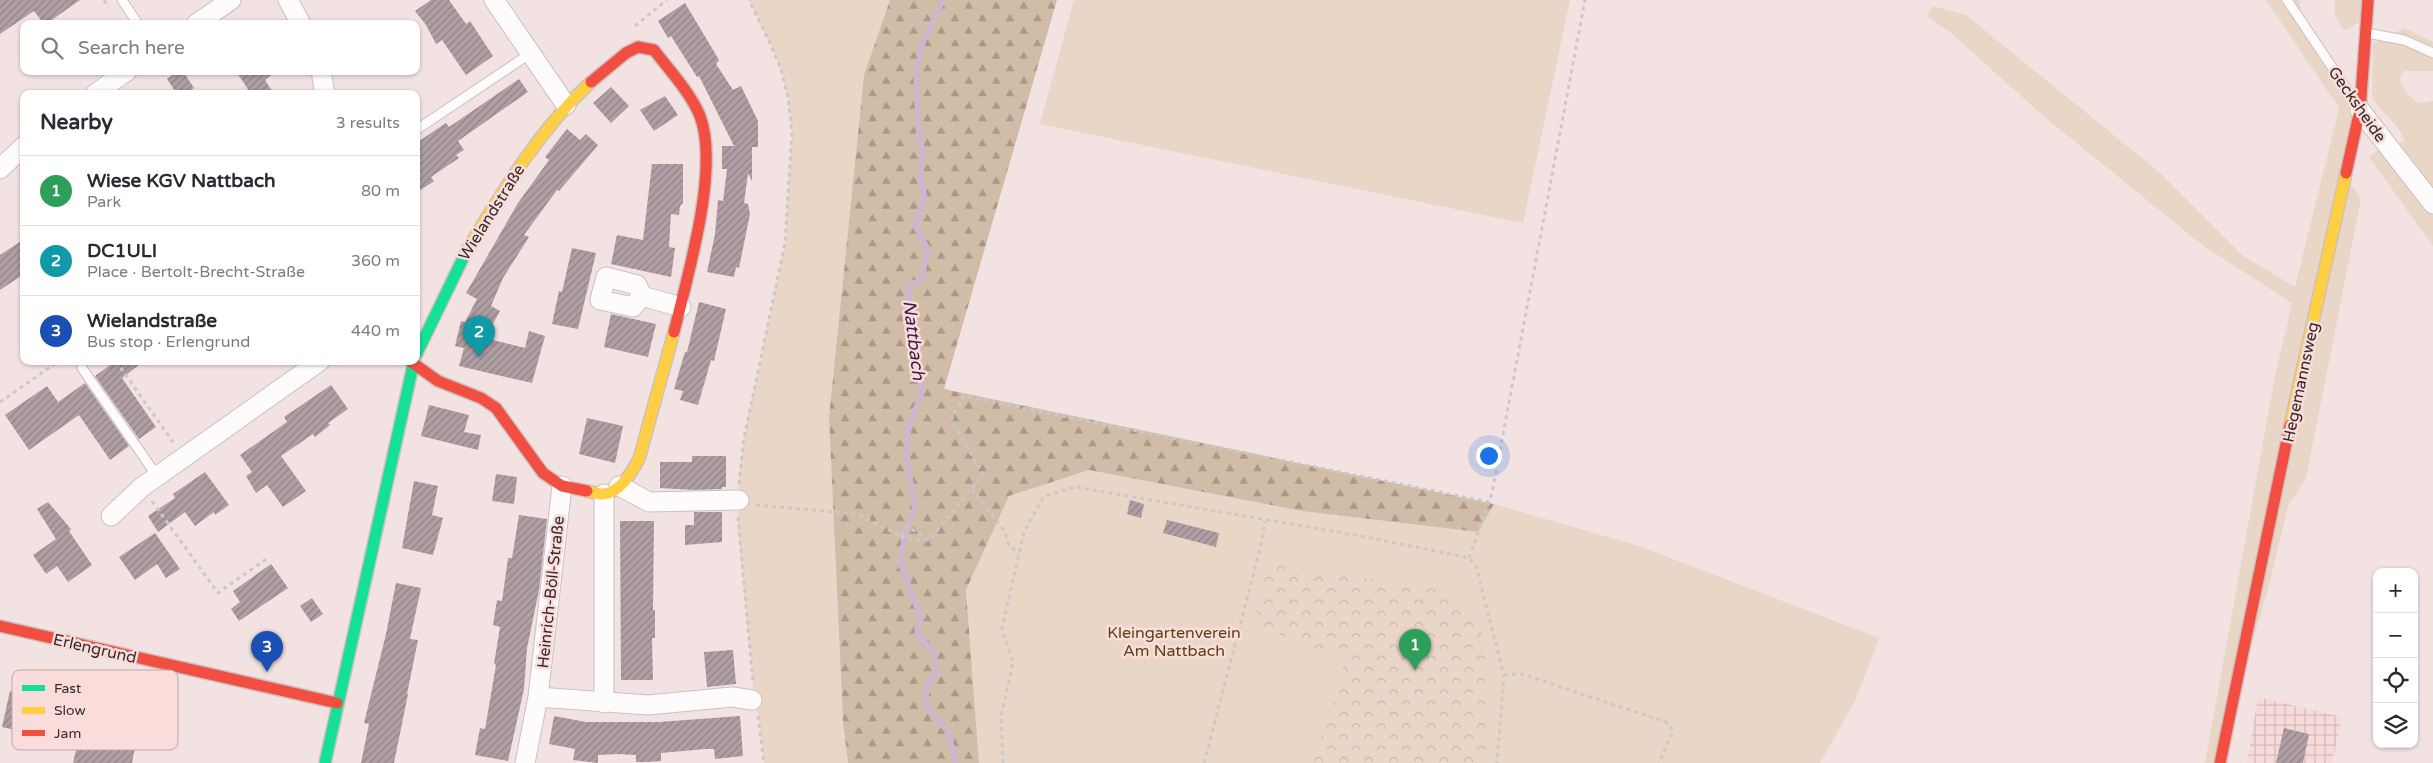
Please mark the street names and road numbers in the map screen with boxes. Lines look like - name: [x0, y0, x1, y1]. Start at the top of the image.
- street label: Gecksheide: [2324, 63, 2391, 146]
- street label: Wielandstraße: [454, 161, 529, 264]
- street label: Hegemannsweg: [2278, 320, 2324, 444]
- street label: Heinrich-Böll-Straße: [533, 515, 569, 669]
- street label: Erlengrund: [51, 630, 138, 668]

